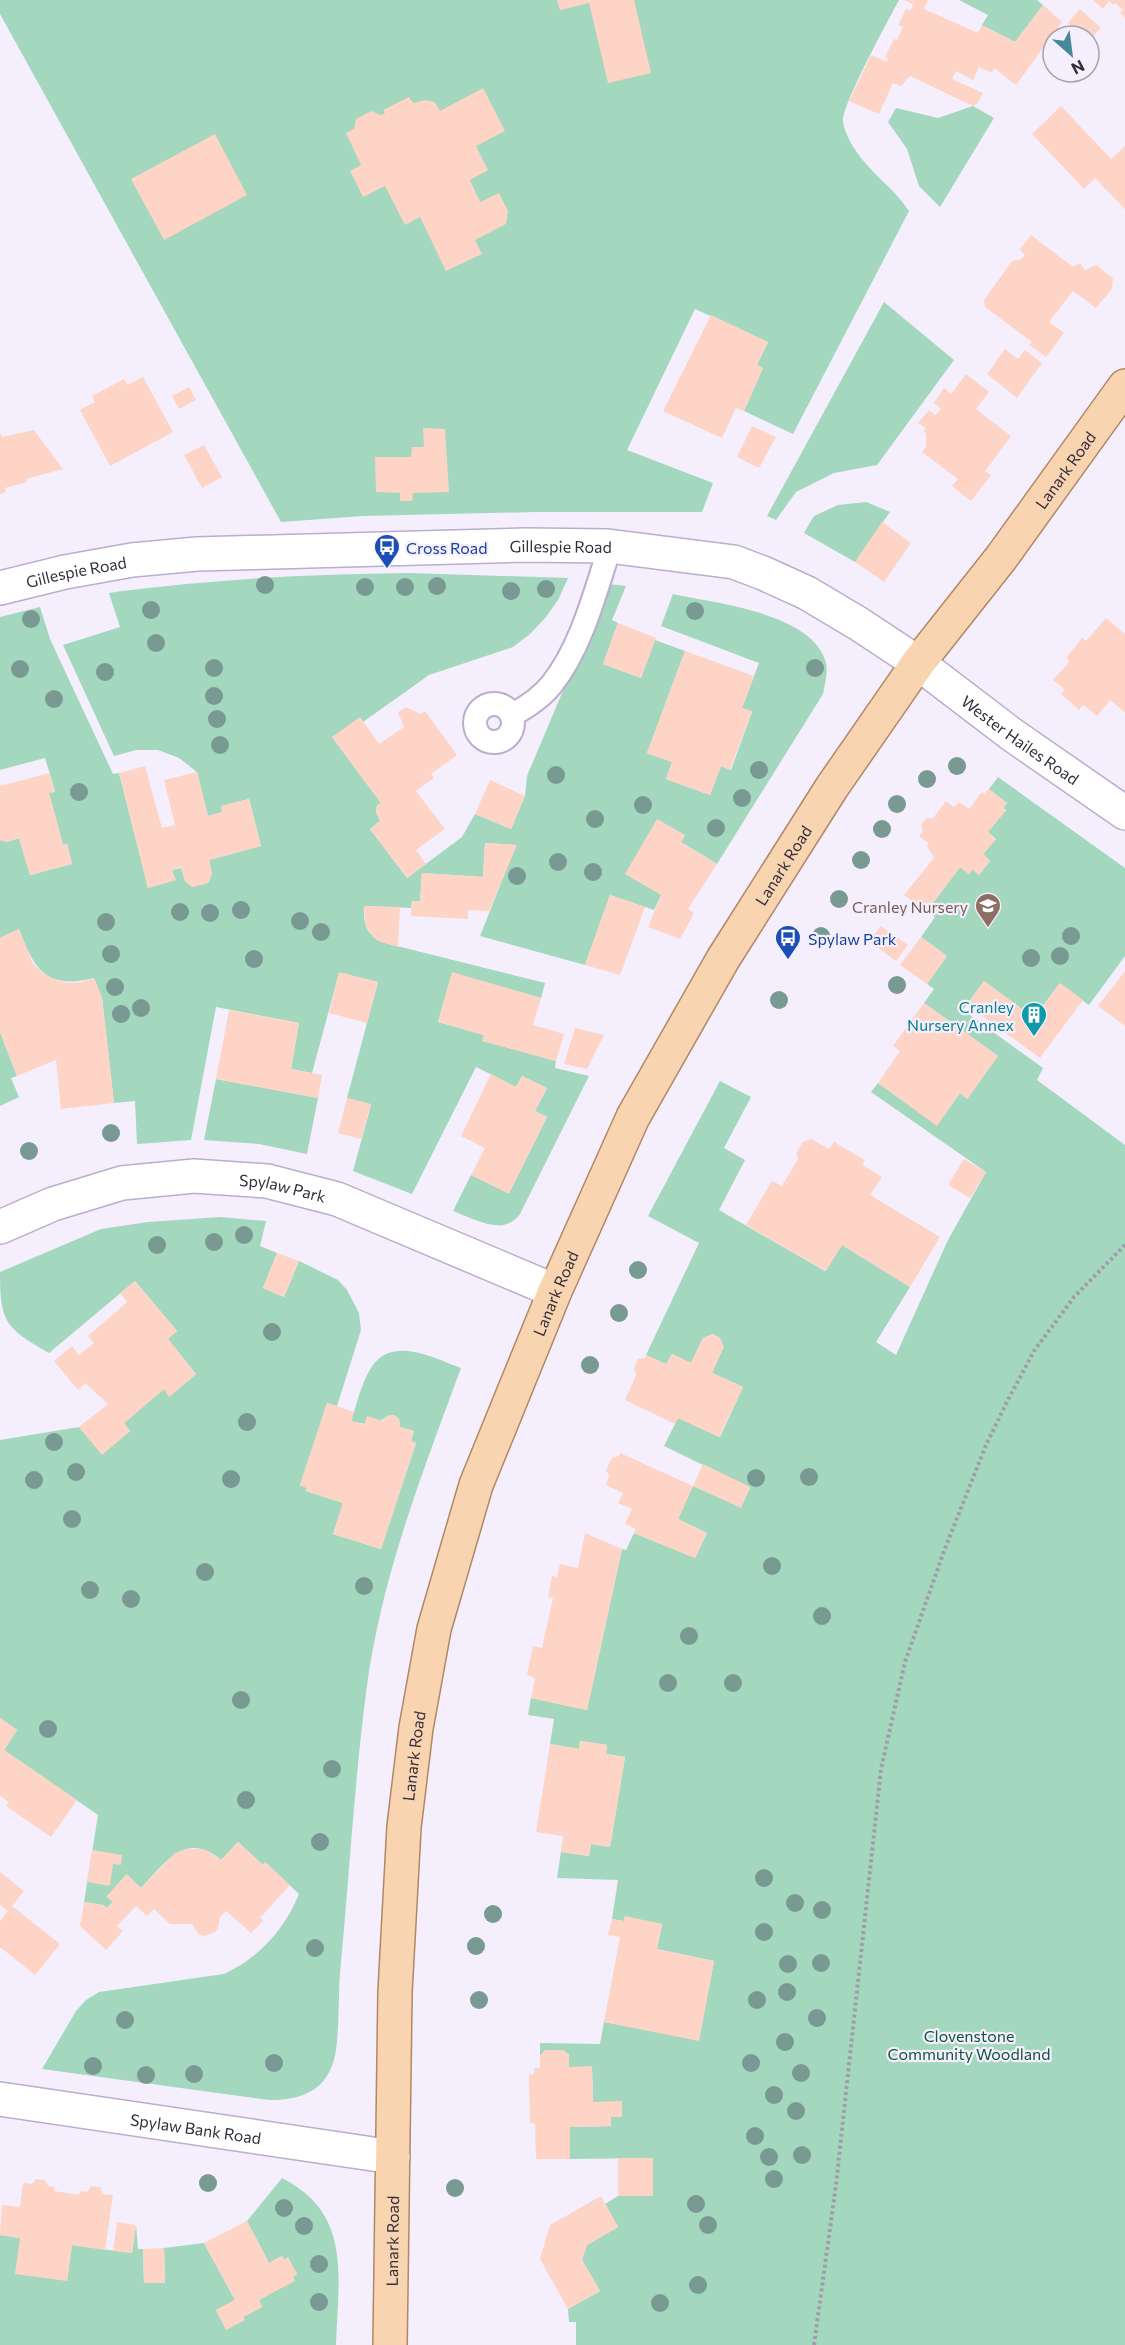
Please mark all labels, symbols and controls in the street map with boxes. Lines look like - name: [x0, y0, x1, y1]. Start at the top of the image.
- north arrow: [1041, 24, 1101, 84]
- text: N: [1069, 56, 1088, 79]
- street label: Lanark Road: [1031, 427, 1099, 512]
- bus stop icon: Cross Road: [372, 532, 402, 570]
- street label: Gillespie Road: [509, 535, 612, 556]
- place label: Cross Road: [406, 538, 487, 557]
- street label: Gillespie Road: [24, 552, 128, 591]
- street label: Wester Hailes Road: [958, 691, 1083, 788]
- street label: Lanark Road: [750, 822, 815, 908]
- school or university icon: Cranley Nursery: [973, 891, 1003, 929]
- place label: Cranley Nursery: [852, 897, 968, 916]
- bus stop icon: Spylaw Park: [773, 923, 803, 961]
- place label: Spylaw Park: [808, 929, 897, 948]
- place label: Cranley Nursery Annex: [907, 997, 1014, 1034]
- building icon: Cranley Nursery Annex: [1019, 1000, 1049, 1038]
- street label: Spylaw Park: [239, 1170, 329, 1205]
- street label: Lanark Road: [528, 1248, 581, 1339]
- street label: Lanark Road: [398, 1709, 428, 1802]
- park label: Clovenstone Community Woodland: [888, 2026, 1050, 2063]
- street label: Spylaw Bank Road: [129, 2109, 263, 2147]
- street label: Lanark Road: [381, 2196, 402, 2286]

